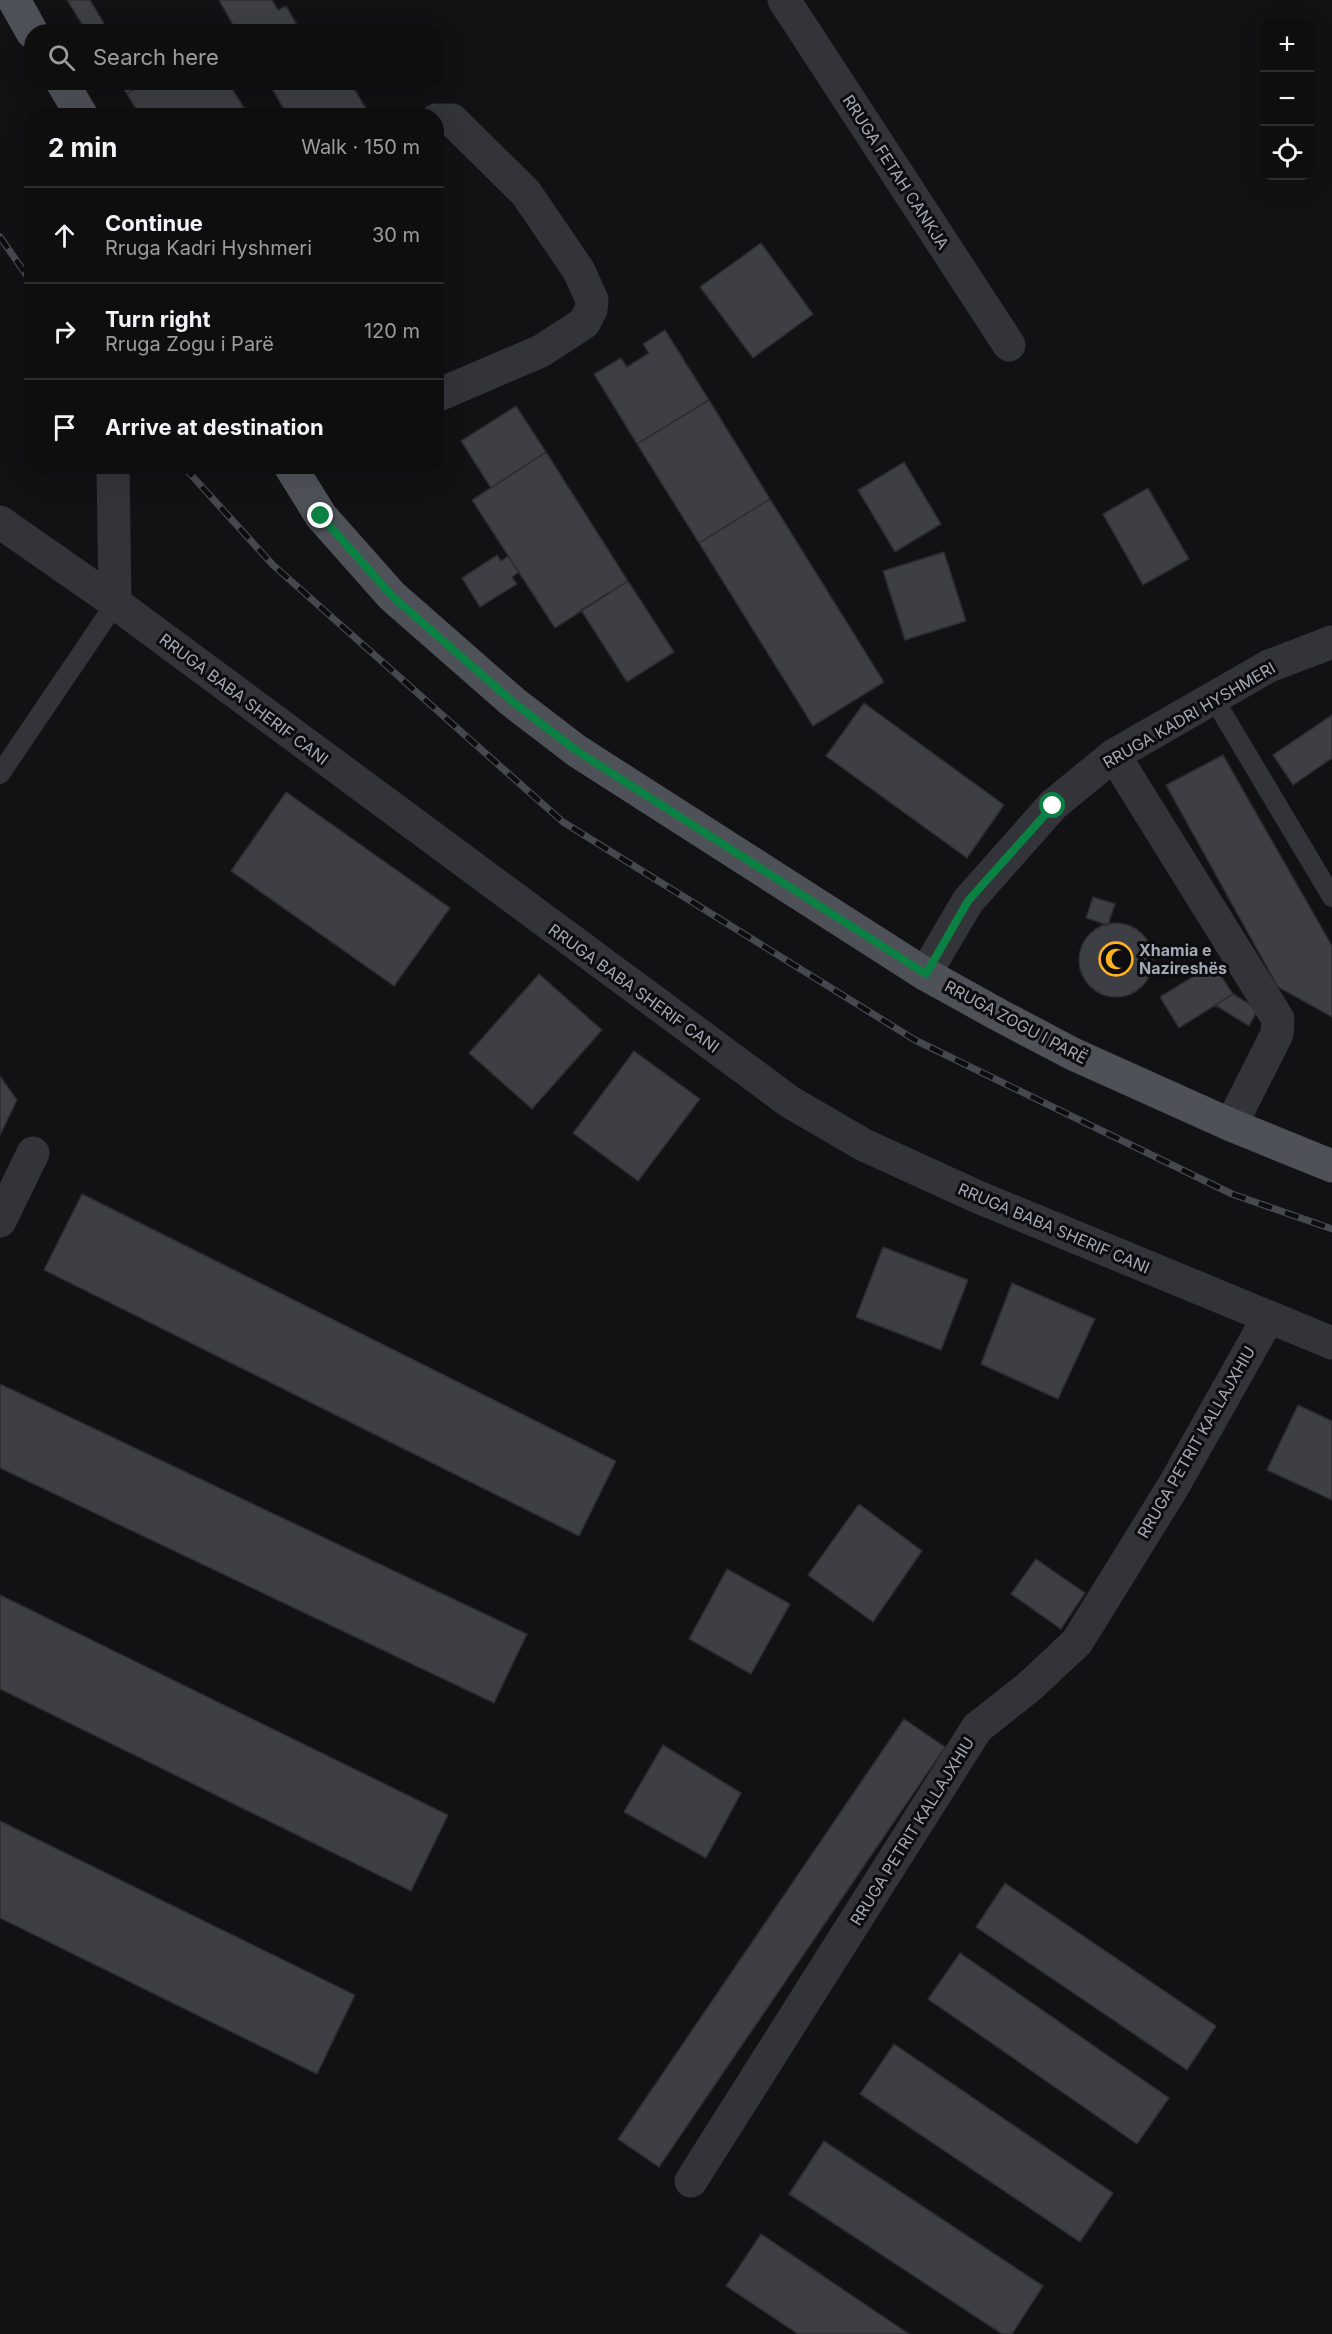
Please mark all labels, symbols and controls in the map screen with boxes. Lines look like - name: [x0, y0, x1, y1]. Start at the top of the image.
- map controls: [1260, 18, 1314, 180]
- button: +: [1260, 18, 1314, 72]
- search box: [24, 24, 444, 90]
- icon: search: [45, 41, 78, 74]
- text: Search here: [93, 44, 219, 70]
- button: −: [1260, 72, 1314, 126]
- street label: RRUGA FETAH CANKJA: [839, 91, 953, 253]
- button: locate: [1260, 126, 1314, 180]
- text: 2 min: [48, 132, 118, 163]
- text: Walk · 150 m: [301, 135, 420, 159]
- text: Continue: [105, 210, 203, 236]
- icon: ahead: [48, 219, 81, 252]
- text: 30 m: [372, 223, 420, 247]
- text: Rruga Kadri Hyshmeri: [105, 236, 312, 260]
- text: Turn right: [105, 306, 211, 332]
- icon: right: [48, 315, 81, 348]
- text: 120 m: [364, 319, 420, 343]
- text: Rruga Zogu i Parë: [105, 332, 274, 356]
- icon: arrive: [48, 411, 81, 444]
- text: Arrive at destination: [105, 414, 324, 440]
- route end: [307, 502, 333, 528]
- street label: RRUGA BABA SHERIF CANI: [156, 629, 332, 769]
- street label: RRUGA KADRI HYSHMERI: [1099, 657, 1279, 773]
- route start: [1039, 792, 1065, 818]
- street label: RRUGA BABA SHERIF CANI: [545, 919, 723, 1057]
- place label: Xhamia e Nazireshës: [1139, 940, 1227, 978]
- mosque icon: Xhamia e Nazireshës: [1098, 941, 1134, 977]
- street label: RRUGA ZOGU I PARË: [941, 976, 1091, 1068]
- street label: RRUGA BABA SHERIF CANI: [955, 1179, 1153, 1277]
- street label: RRUGA PETRIT KALLAJXHIU: [1133, 1342, 1259, 1542]
- street label: RRUGA PETRIT KALLAJXHIU: [846, 1733, 978, 1929]

